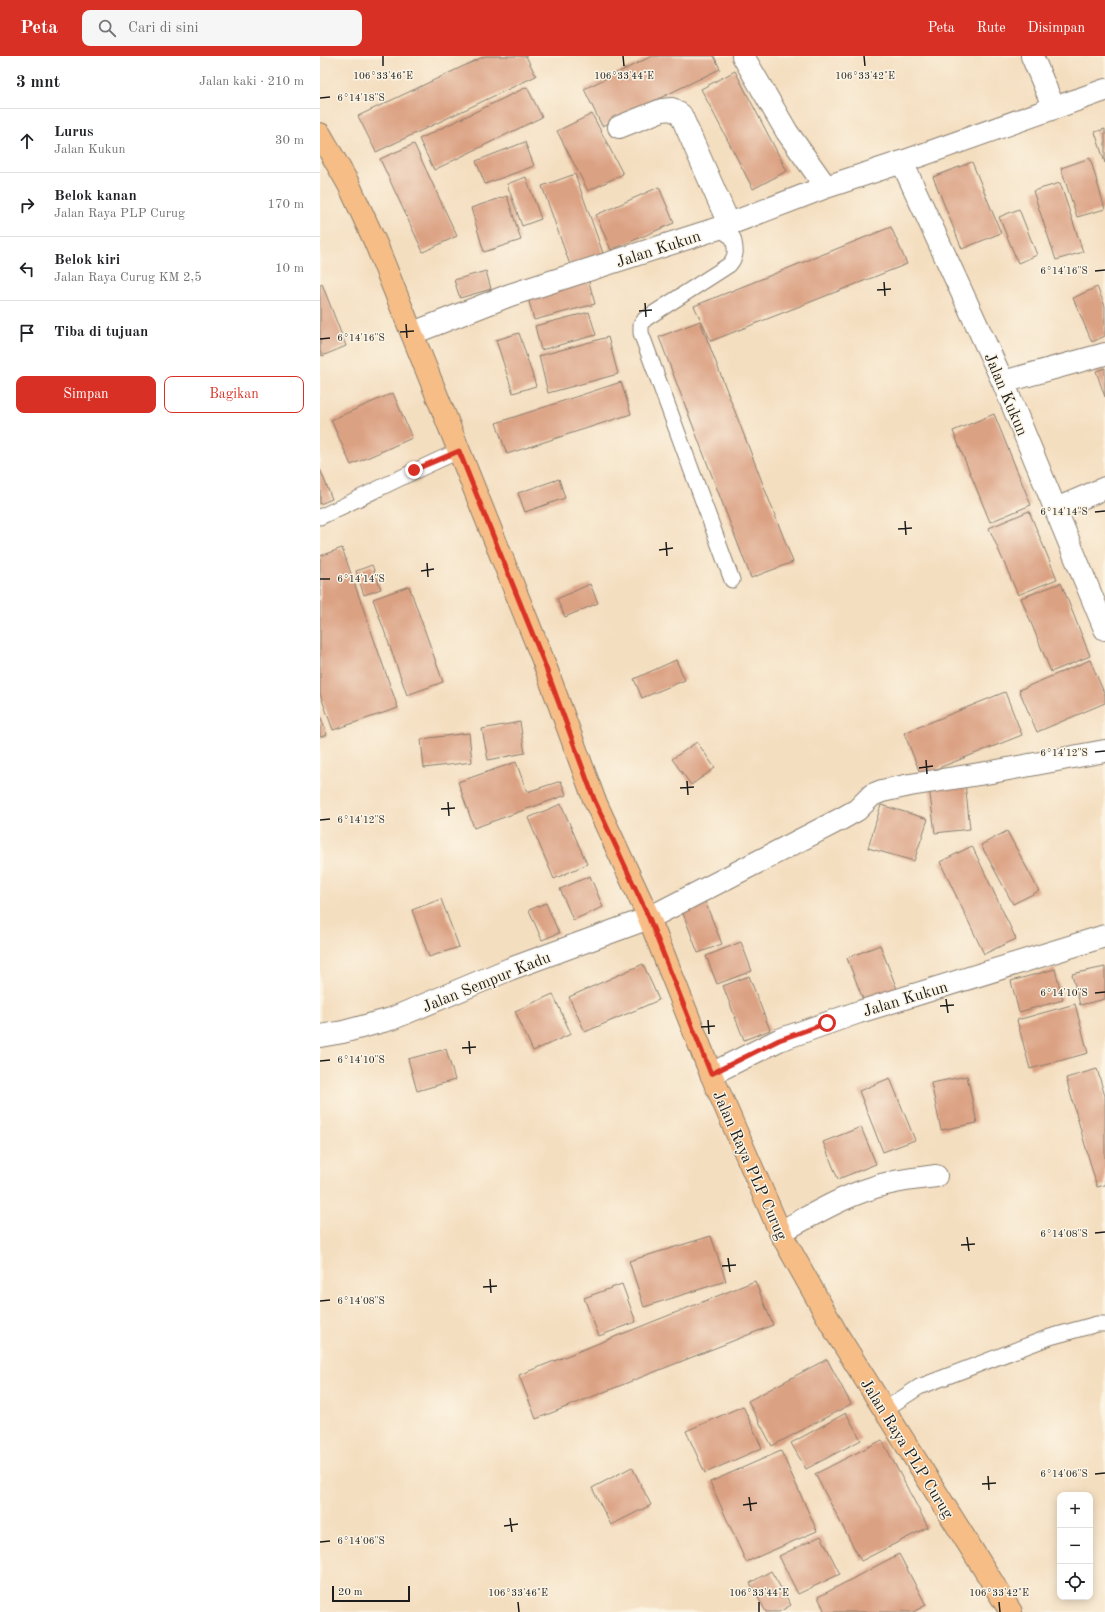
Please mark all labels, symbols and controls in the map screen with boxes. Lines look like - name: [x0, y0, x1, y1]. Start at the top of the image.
- search box: [82, 10, 362, 46]
- icon: search: [96, 17, 118, 39]
- text: Peta: [20, 19, 58, 38]
- text: Cari di sini: [128, 21, 199, 36]
- text: Peta: [928, 21, 955, 35]
- text: Rute: [977, 21, 1006, 35]
- text: Disimpan: [1028, 21, 1085, 35]
- text: 106°33'46"E: [353, 71, 413, 81]
- text: 106°33'44"E: [594, 71, 654, 81]
- text: 106°33'42"E: [835, 71, 895, 81]
- text: 3 mnt: [16, 74, 60, 91]
- text: Jalan kaki · 210 m: [199, 75, 304, 88]
- text: 6°14'18"S: [337, 93, 385, 103]
- text: Lurus: [54, 125, 94, 140]
- icon: ahead: [16, 130, 38, 152]
- text: 30 m: [275, 134, 304, 147]
- text: Jalan Kukun: [54, 143, 126, 156]
- text: Belok kanan: [54, 189, 137, 204]
- icon: right: [16, 194, 38, 216]
- text: 170 m: [267, 198, 304, 211]
- text: Jalan Raya PLP Curug: [54, 207, 185, 220]
- street label: Jalan Kukun: [614, 229, 703, 271]
- text: Belok kiri: [54, 253, 120, 268]
- icon: left: [16, 258, 38, 280]
- text: 10 m: [275, 262, 304, 275]
- text: 6°14'16"S: [1040, 266, 1088, 276]
- text: Jalan Raya Curug KM 2,5: [54, 271, 202, 284]
- icon: arrive: [16, 322, 38, 344]
- text: Tiba di tujuan: [54, 325, 148, 340]
- text: 6°14'16"S: [337, 333, 385, 343]
- street label: Jalan Kukun: [981, 351, 1030, 439]
- button: Simpan: [16, 376, 156, 413]
- button: Bagikan: [164, 376, 304, 413]
- route end: [405, 461, 423, 479]
- text: 6°14'14"S: [1040, 507, 1088, 517]
- text: 6°14'14"S: [337, 574, 385, 584]
- text: 6°14'12"S: [1040, 748, 1088, 758]
- text: 6°14'12"S: [337, 815, 385, 825]
- street label: Jalan Sempur Kadu: [420, 950, 554, 1016]
- street label: Jalan Kukun: [861, 979, 950, 1020]
- text: 6°14'10"S: [1040, 988, 1088, 998]
- route start: [818, 1014, 836, 1032]
- text: 6°14'10"S: [337, 1055, 385, 1065]
- street label: Jalan Raya PLP Curug: [709, 1089, 789, 1243]
- text: 6°14'08"S: [1040, 1229, 1088, 1239]
- text: 6°14'08"S: [337, 1296, 385, 1306]
- street label: Jalan Raya PLP Curug: [857, 1376, 956, 1522]
- text: 6°14'06"S: [1040, 1469, 1088, 1479]
- map controls: [1057, 1492, 1093, 1600]
- button: +: [1057, 1492, 1093, 1528]
- button: −: [1057, 1528, 1093, 1564]
- text: 6°14'06"S: [337, 1536, 385, 1546]
- button: locate: [1057, 1564, 1093, 1600]
- scale bar: [332, 1584, 410, 1603]
- text: 20 m: [338, 1587, 363, 1598]
- text: 106°33'46"E: [488, 1588, 548, 1598]
- text: 106°33'44"E: [729, 1588, 789, 1598]
- text: 106°33'42"E: [969, 1588, 1029, 1598]

